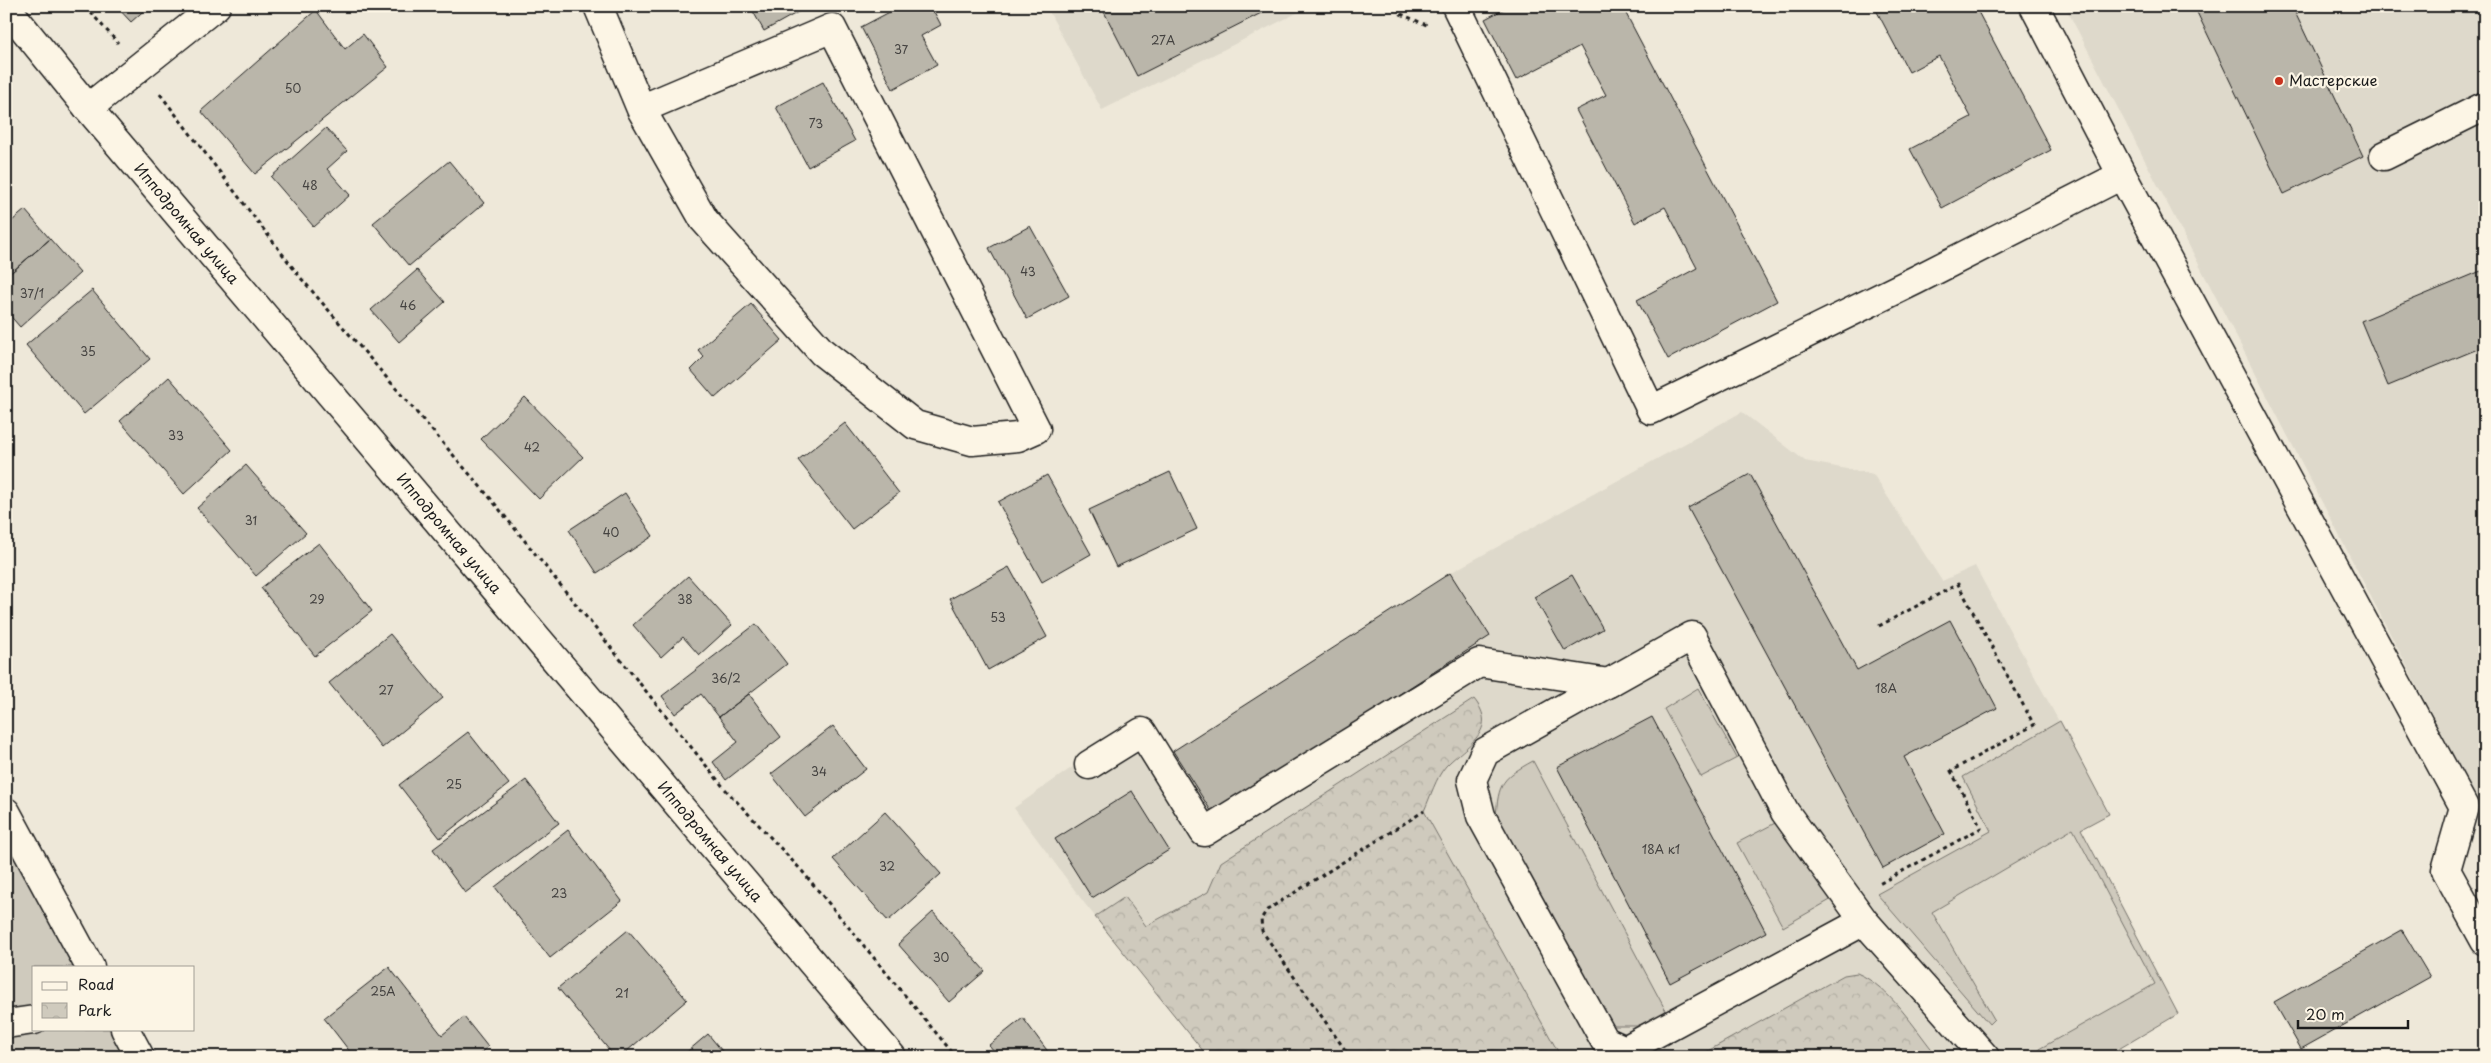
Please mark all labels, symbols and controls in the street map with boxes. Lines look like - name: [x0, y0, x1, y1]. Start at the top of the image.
- house number: 27А: [1151, 31, 1175, 49]
- house number: 37: [894, 40, 909, 58]
- place label: Мастерские: [2289, 68, 2378, 91]
- marker: Мастерские: [2273, 75, 2285, 87]
- house number: 50: [285, 79, 301, 97]
- house number: 73: [809, 114, 823, 132]
- street label: Ипподромная улица: [129, 157, 246, 289]
- house number: 48: [302, 176, 318, 194]
- house number: 43: [1020, 262, 1036, 280]
- house number: 37/1: [20, 284, 44, 302]
- house number: 46: [400, 296, 416, 314]
- house number: 35: [80, 342, 96, 360]
- house number: 33: [168, 426, 184, 444]
- house number: 42: [524, 438, 540, 456]
- street label: Ипподромная улица: [392, 467, 508, 599]
- house number: 31: [245, 511, 257, 529]
- house number: 40: [603, 523, 620, 541]
- house number: 29: [309, 590, 325, 608]
- house number: 38: [677, 590, 693, 608]
- house number: 53: [990, 608, 1006, 626]
- house number: 36/2: [711, 669, 741, 687]
- house number: 18А: [1875, 679, 1897, 697]
- house number: 27: [379, 681, 394, 699]
- house number: 34: [811, 762, 827, 780]
- house number: 25: [446, 775, 462, 793]
- street label: Ипподромная улица: [653, 775, 769, 907]
- house number: 18А к1: [1642, 840, 1680, 858]
- house number: 32: [879, 857, 895, 875]
- house number: 23: [551, 884, 567, 902]
- house number: 30: [933, 948, 950, 966]
- legend: [32, 966, 195, 1030]
- text: Road: [78, 972, 114, 995]
- house number: 25А: [370, 982, 396, 1000]
- house number: 21: [615, 984, 629, 1002]
- text: Park: [78, 998, 112, 1021]
- scale bar: [2298, 998, 2408, 1030]
- text: 20 m: [2306, 1002, 2345, 1025]

